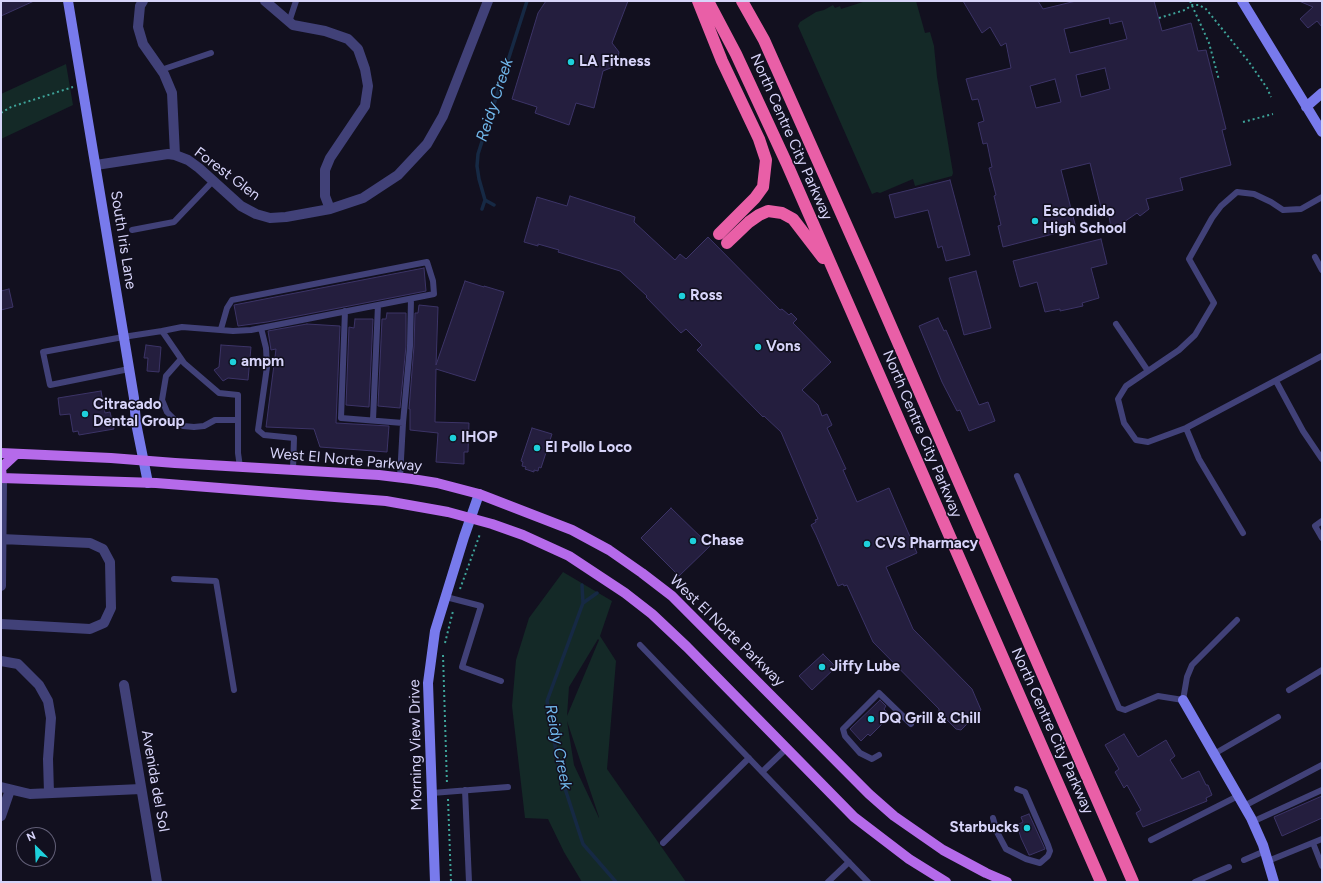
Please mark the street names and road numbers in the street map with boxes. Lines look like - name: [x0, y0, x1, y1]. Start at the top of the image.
- street label: North Centre City Parkway: [746, 51, 836, 223]
- street label: Forest Glen: [191, 143, 263, 205]
- street label: South Iris Lane: [106, 190, 140, 290]
- street label: North Centre City Parkway: [879, 348, 965, 520]
- street label: West El Norte Parkway: [269, 444, 423, 476]
- street label: West El Norte Parkway: [666, 571, 788, 691]
- street label: North Centre City Parkway: [1007, 645, 1097, 817]
- street label: Morning View Drive: [406, 679, 426, 811]
- street label: Avenida del Sol: [137, 729, 173, 833]

